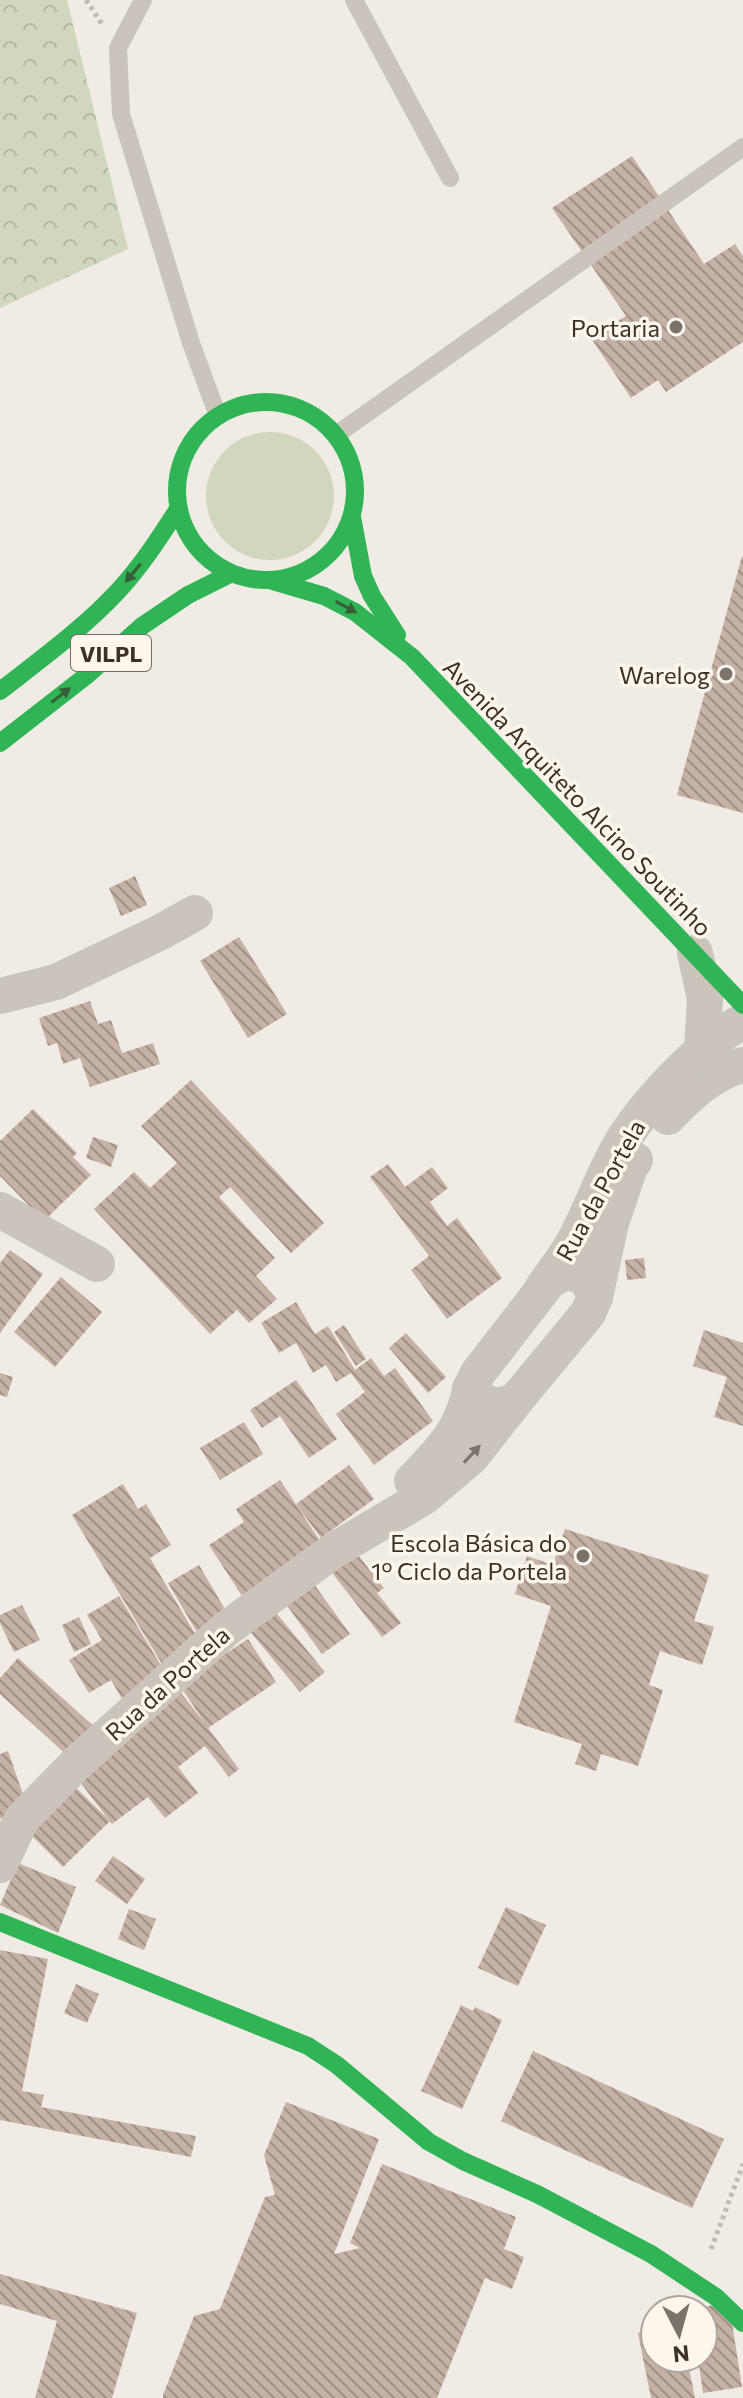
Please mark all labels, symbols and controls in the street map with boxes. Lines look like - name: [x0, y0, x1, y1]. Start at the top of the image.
- place label: Portaria: [571, 313, 660, 342]
- marker: Portaria: [667, 318, 685, 336]
- one-way arrow: [125, 562, 142, 582]
- one-way arrow: [335, 600, 357, 614]
- road number: VILPL: [71, 635, 151, 671]
- street label: Avenida Arquiteto Alcino Soutinho: [438, 652, 718, 942]
- place label: Warelog: [619, 660, 710, 689]
- marker: Warelog: [717, 665, 735, 683]
- one-way arrow: [51, 687, 71, 704]
- street label: Rua da Portela: [549, 1114, 651, 1266]
- one-way arrow: [463, 1444, 480, 1464]
- place label: Escola Básica do 1º Ciclo da Portela: [371, 1528, 567, 1585]
- marker: Escola Básica do 1º Ciclo da Portela: [574, 1547, 592, 1565]
- street label: Rua da Portela: [99, 1620, 235, 1746]
- north arrow: [639, 2294, 719, 2374]
- text: N: [672, 2340, 691, 2369]

